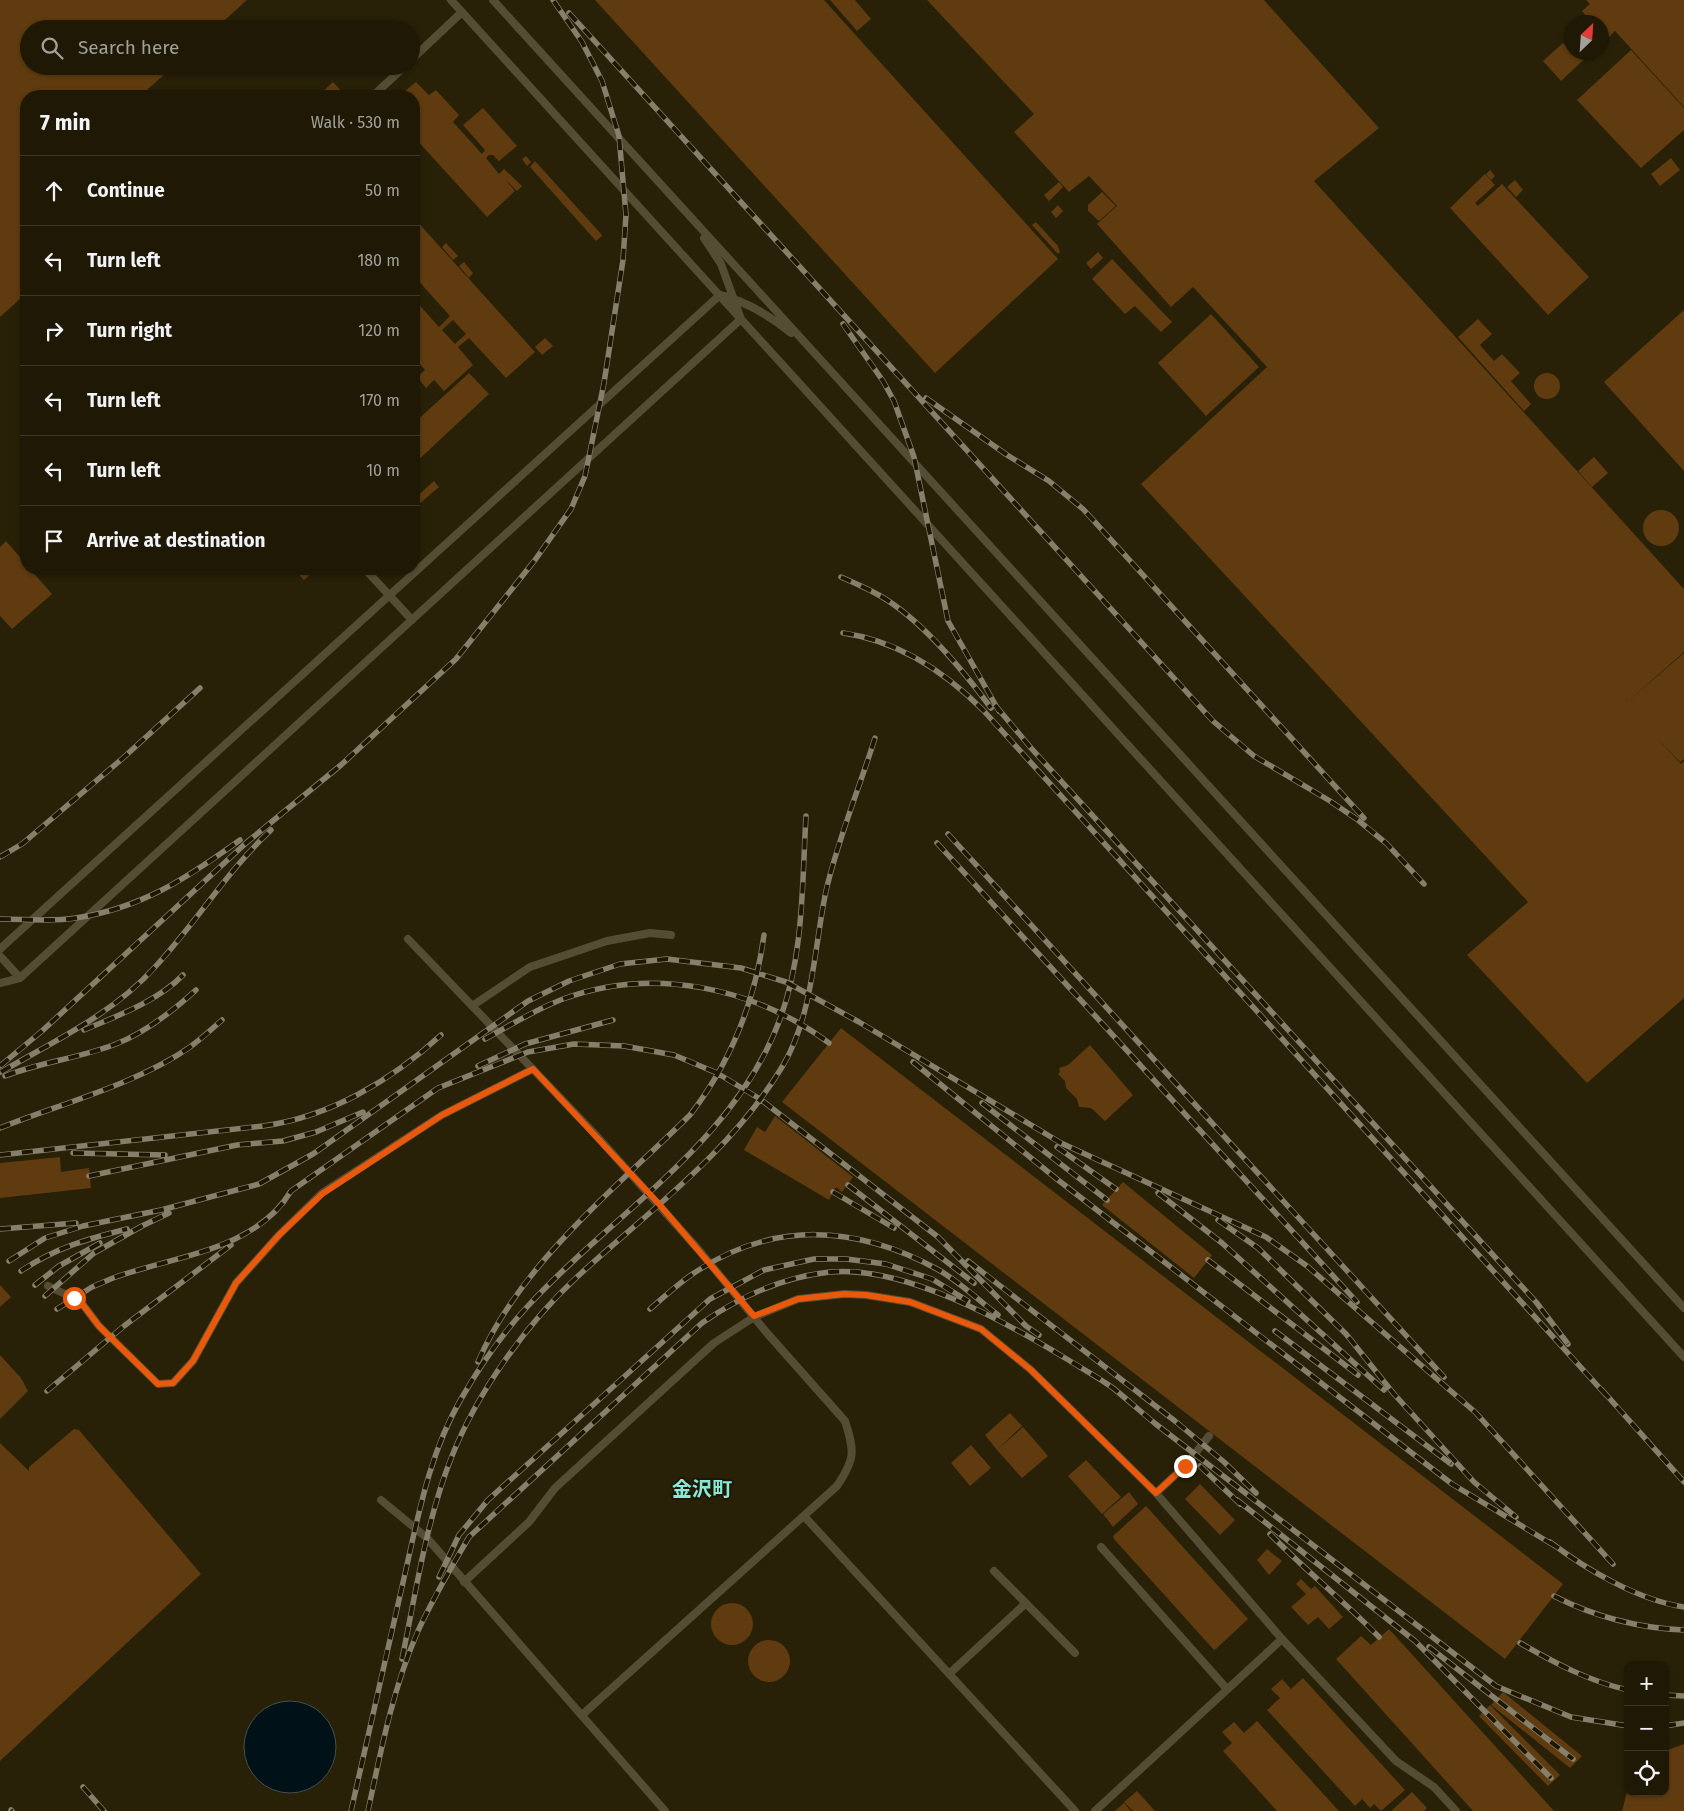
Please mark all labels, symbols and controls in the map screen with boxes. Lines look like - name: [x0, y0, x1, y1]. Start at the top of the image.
- north arrow: [1564, 15, 1609, 60]
- search box: [20, 20, 420, 75]
- icon: search: [38, 34, 66, 62]
- text: Search here: [78, 36, 179, 59]
- text: 7 min: [40, 110, 91, 136]
- text: Walk · 530 m: [311, 113, 400, 132]
- icon: ahead: [40, 177, 68, 205]
- text: Continue: [87, 179, 165, 202]
- text: 50 m: [365, 181, 400, 200]
- icon: left: [40, 247, 68, 275]
- text: Turn left: [87, 249, 161, 272]
- text: 180 m: [357, 251, 400, 270]
- icon: right: [40, 317, 68, 345]
- text: Turn right: [87, 319, 172, 342]
- text: 120 m: [358, 321, 400, 340]
- icon: left: [40, 387, 68, 415]
- text: Turn left: [87, 389, 161, 412]
- text: 170 m: [359, 391, 400, 410]
- icon: left: [40, 457, 68, 485]
- text: Turn left: [87, 459, 161, 482]
- text: 10 m: [366, 461, 400, 480]
- icon: arrive: [40, 527, 68, 555]
- text: Arrive at destination: [87, 529, 266, 552]
- route start: [63, 1287, 86, 1310]
- route end: [1174, 1455, 1197, 1478]
- district label: 金沢町: [672, 1477, 732, 1501]
- map controls: [1624, 1661, 1669, 1796]
- button: +: [1624, 1661, 1669, 1706]
- button: −: [1624, 1706, 1669, 1751]
- button: locate: [1624, 1751, 1669, 1796]

